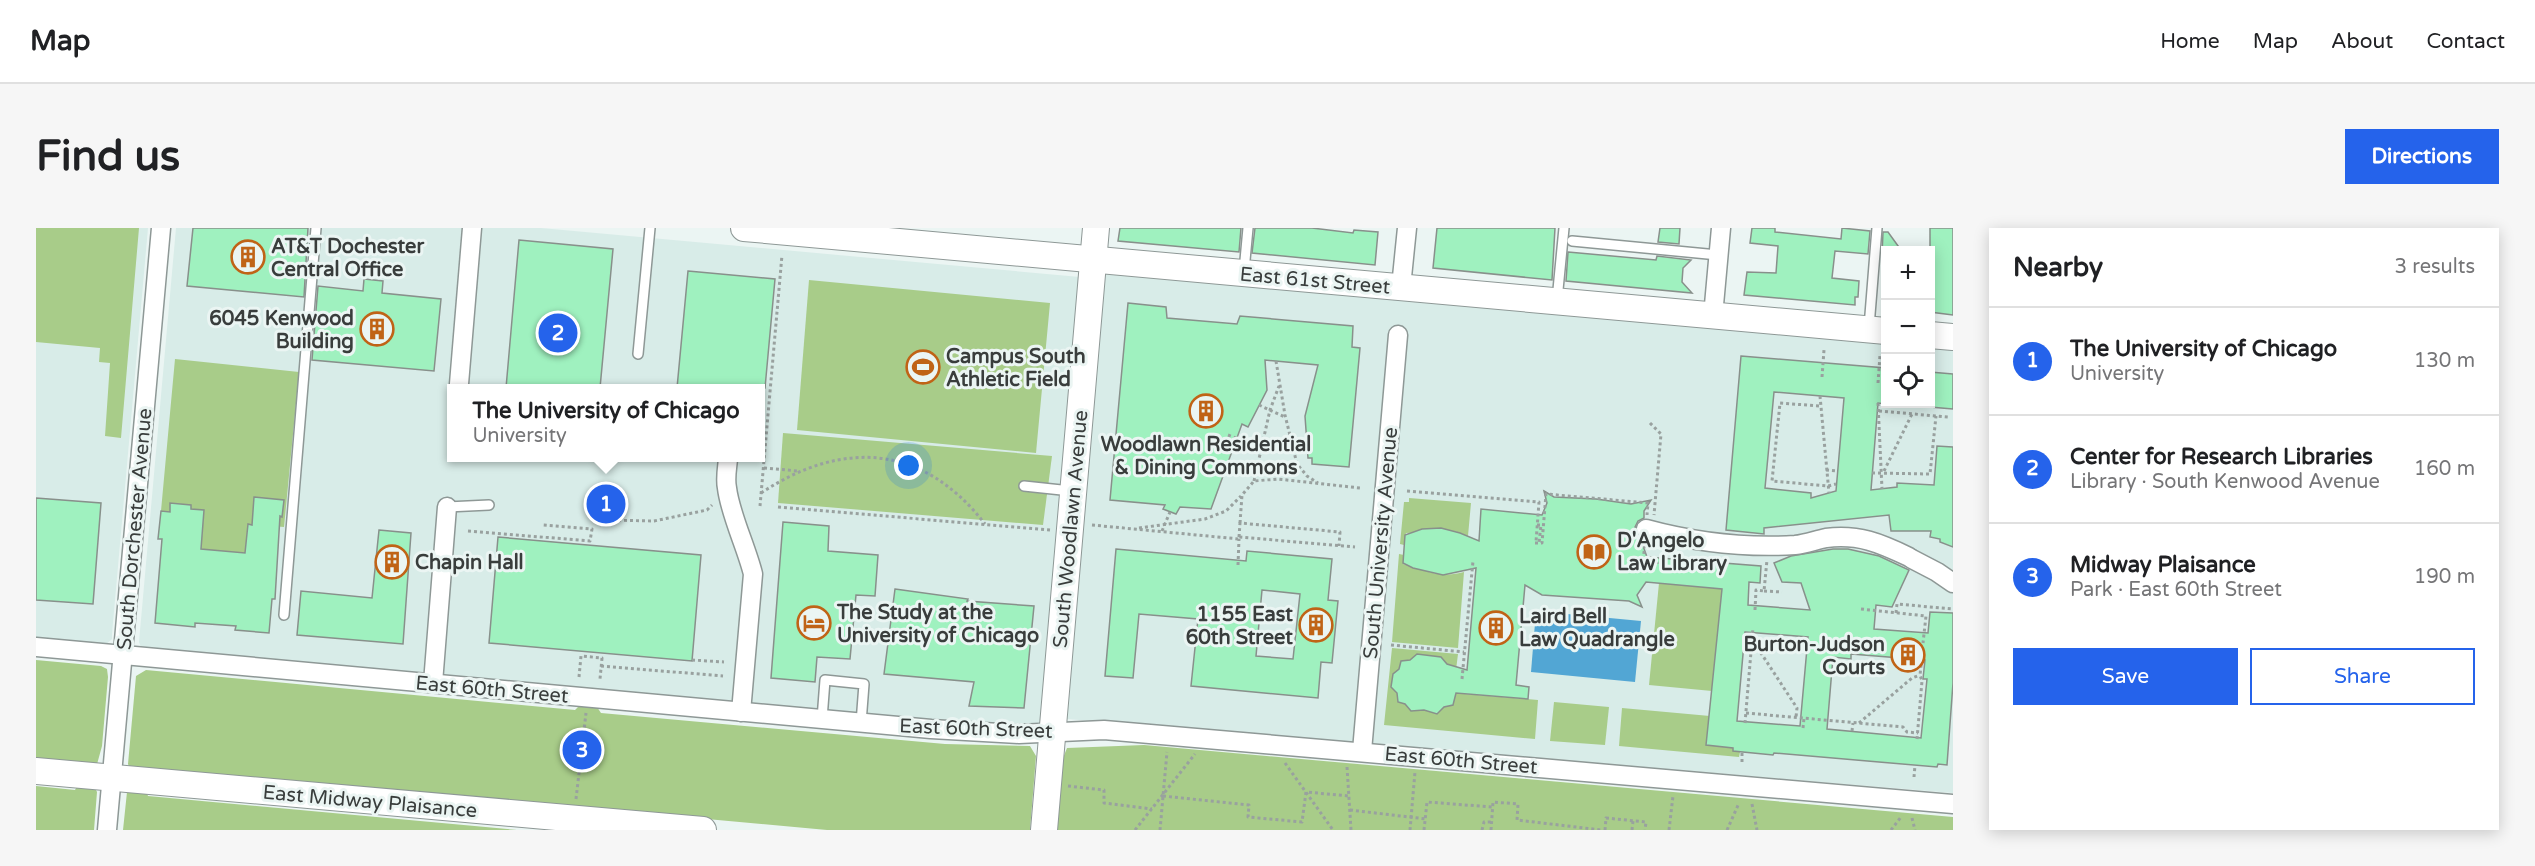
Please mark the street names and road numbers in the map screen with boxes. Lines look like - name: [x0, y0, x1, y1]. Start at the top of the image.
- street label: East 61st Street: [1239, 262, 1391, 300]
- street label: South Dorchester Avenue: [112, 407, 158, 651]
- street label: South Woodlawn Avenue: [1049, 409, 1093, 649]
- street label: South University Avenue: [1359, 426, 1403, 660]
- street label: East 60th Street: [414, 671, 570, 709]
- street label: East 60th Street: [899, 714, 1053, 744]
- street label: East 60th Street: [1383, 742, 1539, 780]
- street label: East Midway Plaisance: [262, 781, 478, 823]

